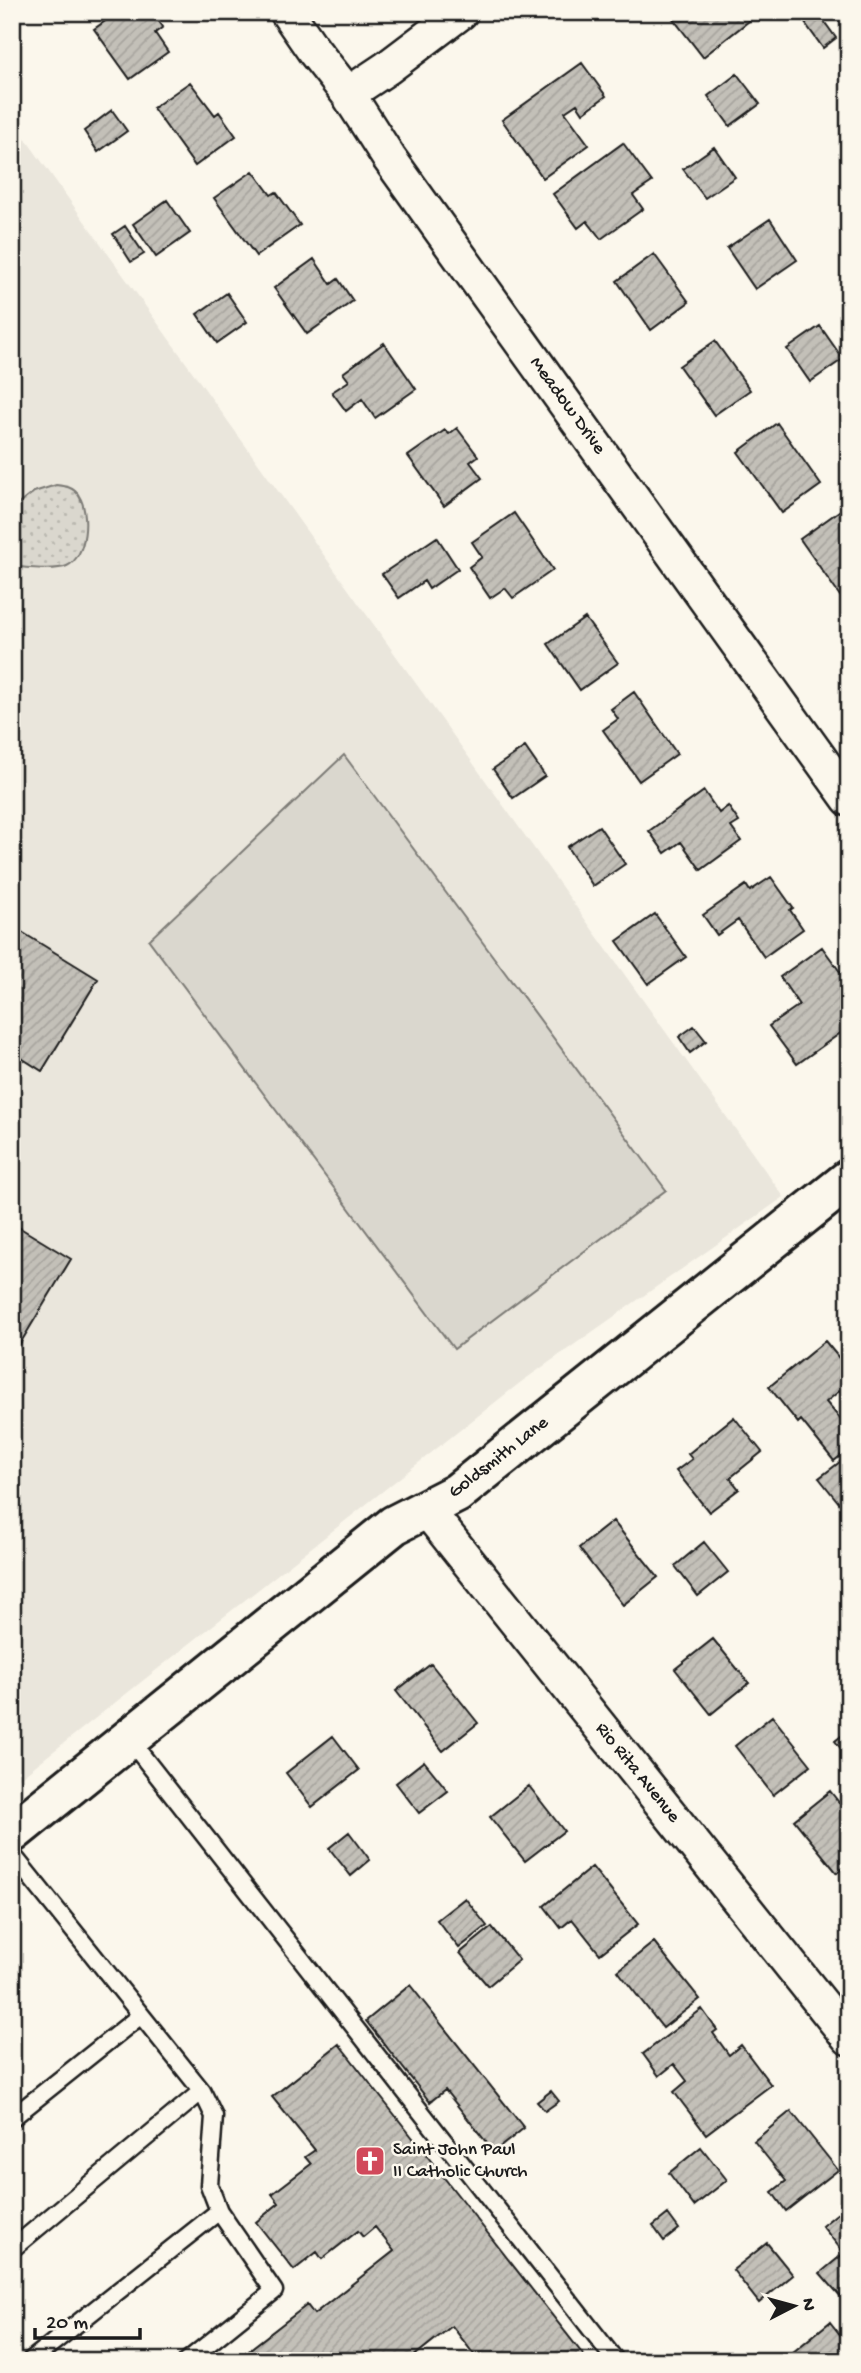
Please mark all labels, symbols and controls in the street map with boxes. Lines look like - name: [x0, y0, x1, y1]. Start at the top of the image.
- street label: Meadow Drive: [524, 353, 610, 460]
- street label: Goldsmith Lane: [444, 1412, 554, 1504]
- street label: Rio Rita Avenue: [590, 1718, 685, 1828]
- place label: Saint John Paul II Catholic Church: [393, 2139, 527, 2184]
- church icon: Saint John Paul II Catholic Church: [353, 2144, 387, 2178]
- north arrow: [760, 2272, 830, 2342]
- scale bar: [35, 2296, 140, 2340]
- text: N: [795, 2297, 820, 2312]
- text: 20 m: [46, 2312, 88, 2337]

